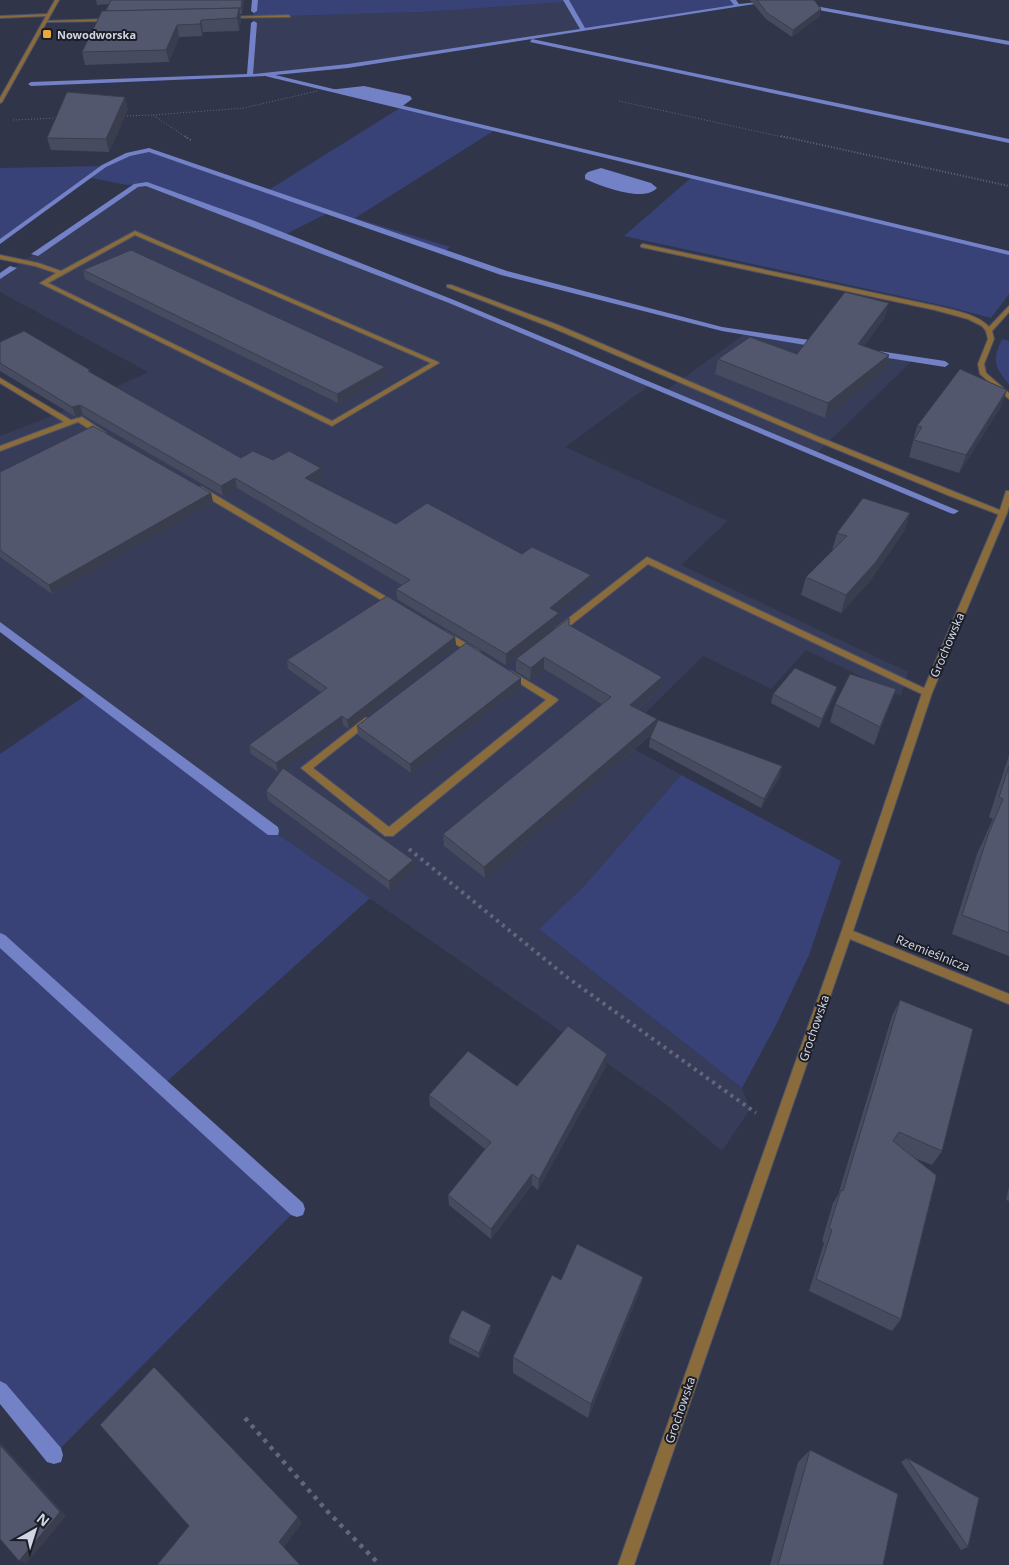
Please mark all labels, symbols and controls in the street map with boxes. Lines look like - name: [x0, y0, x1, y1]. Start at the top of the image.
- place label: Nowodworska: [57, 27, 136, 42]
- marker: Nowodworska: [41, 28, 53, 40]
- street label: Grochowska: [926, 610, 968, 680]
- street label: Rzemieślnicza: [893, 930, 973, 976]
- street label: Grochowska: [795, 993, 833, 1063]
- street label: Grochowska: [661, 1375, 699, 1445]
- north arrow: [10, 1505, 60, 1555]
- text: N: [33, 1509, 54, 1530]

